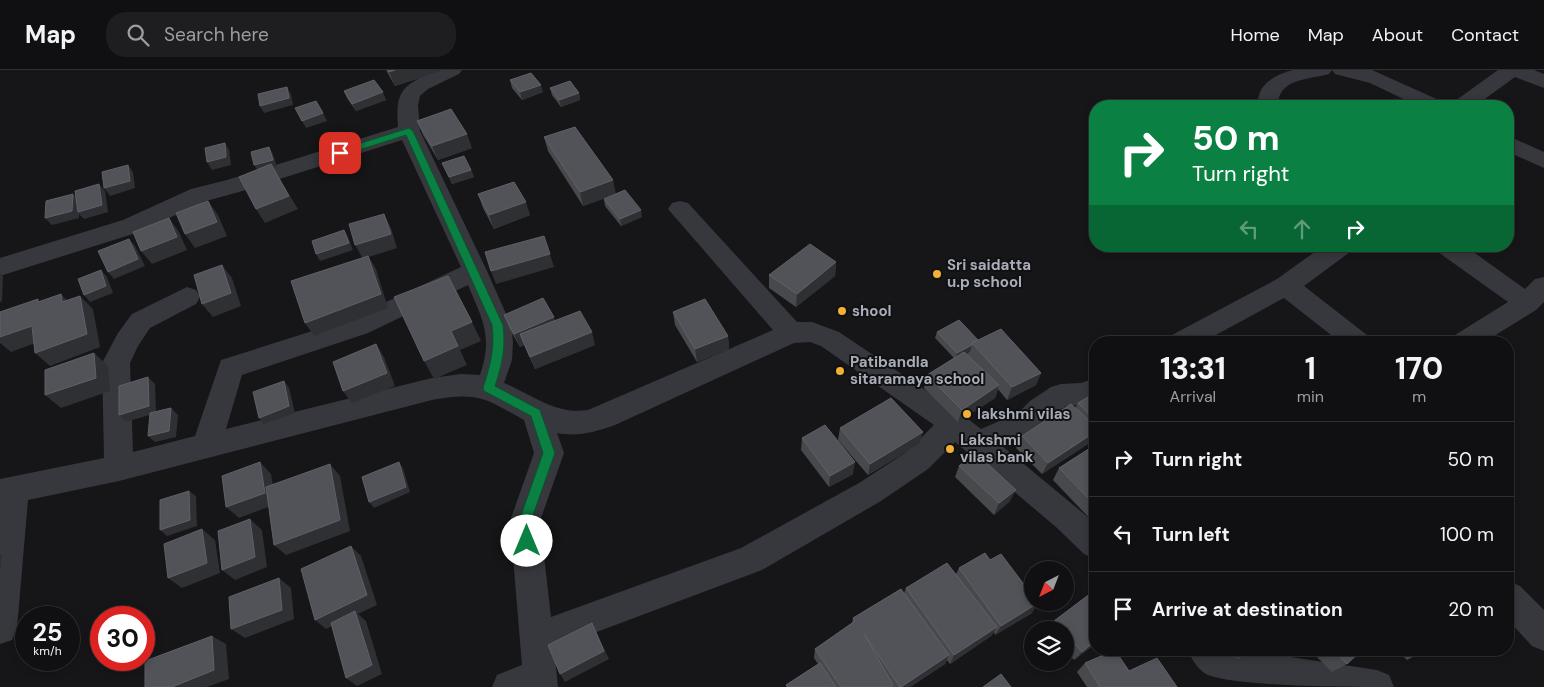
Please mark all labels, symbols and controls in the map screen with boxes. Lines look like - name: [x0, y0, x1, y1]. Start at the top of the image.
- search box: [106, 12, 456, 57]
- text: Map: [25, 19, 76, 50]
- icon: search: [124, 21, 152, 49]
- text: Search here: [164, 22, 269, 47]
- text: Home: [1230, 23, 1280, 47]
- text: Map: [1308, 23, 1344, 47]
- text: About: [1372, 23, 1423, 47]
- text: Contact: [1451, 23, 1519, 47]
- text: 50 m: [1192, 115, 1280, 161]
- icon: right: [1109, 120, 1174, 185]
- pin: [319, 132, 361, 174]
- icon: arrive: [326, 139, 354, 167]
- text: Turn right: [1192, 159, 1289, 188]
- icon: left: [1235, 215, 1263, 243]
- icon: ahead: [1288, 215, 1316, 243]
- icon: right: [1341, 215, 1369, 243]
- place label: Sri saidatta u.p school: [947, 255, 1031, 292]
- marker: Sri saidatta u.p school: [931, 268, 943, 280]
- place label: shool: [852, 301, 892, 321]
- marker: shool: [836, 305, 848, 317]
- text: 13:31: [1160, 349, 1226, 388]
- text: 1: [1305, 349, 1316, 388]
- text: 170: [1395, 349, 1443, 388]
- place label: Patibandla sitaramaya school: [850, 352, 984, 389]
- marker: Patibandla sitaramaya school: [834, 365, 846, 377]
- text: Arrival: [1170, 386, 1216, 407]
- text: min: [1297, 386, 1324, 407]
- text: m: [1412, 386, 1426, 407]
- place label: lakshmi vilas: [977, 404, 1070, 424]
- marker: lakshmi vilas: [961, 408, 973, 420]
- place label: Lakshmi vilas bank: [960, 430, 1034, 467]
- marker: Lakshmi vilas bank: [944, 443, 956, 455]
- icon: right: [1109, 445, 1137, 473]
- text: Turn right: [1152, 447, 1242, 472]
- text: 50 m: [1447, 447, 1494, 472]
- position arrow: [500, 514, 552, 566]
- icon: left: [1109, 520, 1137, 548]
- text: Turn left: [1152, 522, 1230, 547]
- text: 100 m: [1440, 522, 1494, 547]
- north arrow: [1024, 561, 1074, 611]
- map controls: [1024, 561, 1074, 671]
- icon: arrive: [1109, 595, 1137, 623]
- text: Arrive at destination: [1152, 597, 1343, 622]
- text: 20 m: [1448, 597, 1494, 622]
- speed limit sign: 30: [90, 606, 155, 671]
- text: 25: [33, 616, 62, 649]
- button: layers: [1024, 621, 1074, 671]
- text: km/h: [33, 643, 62, 659]

